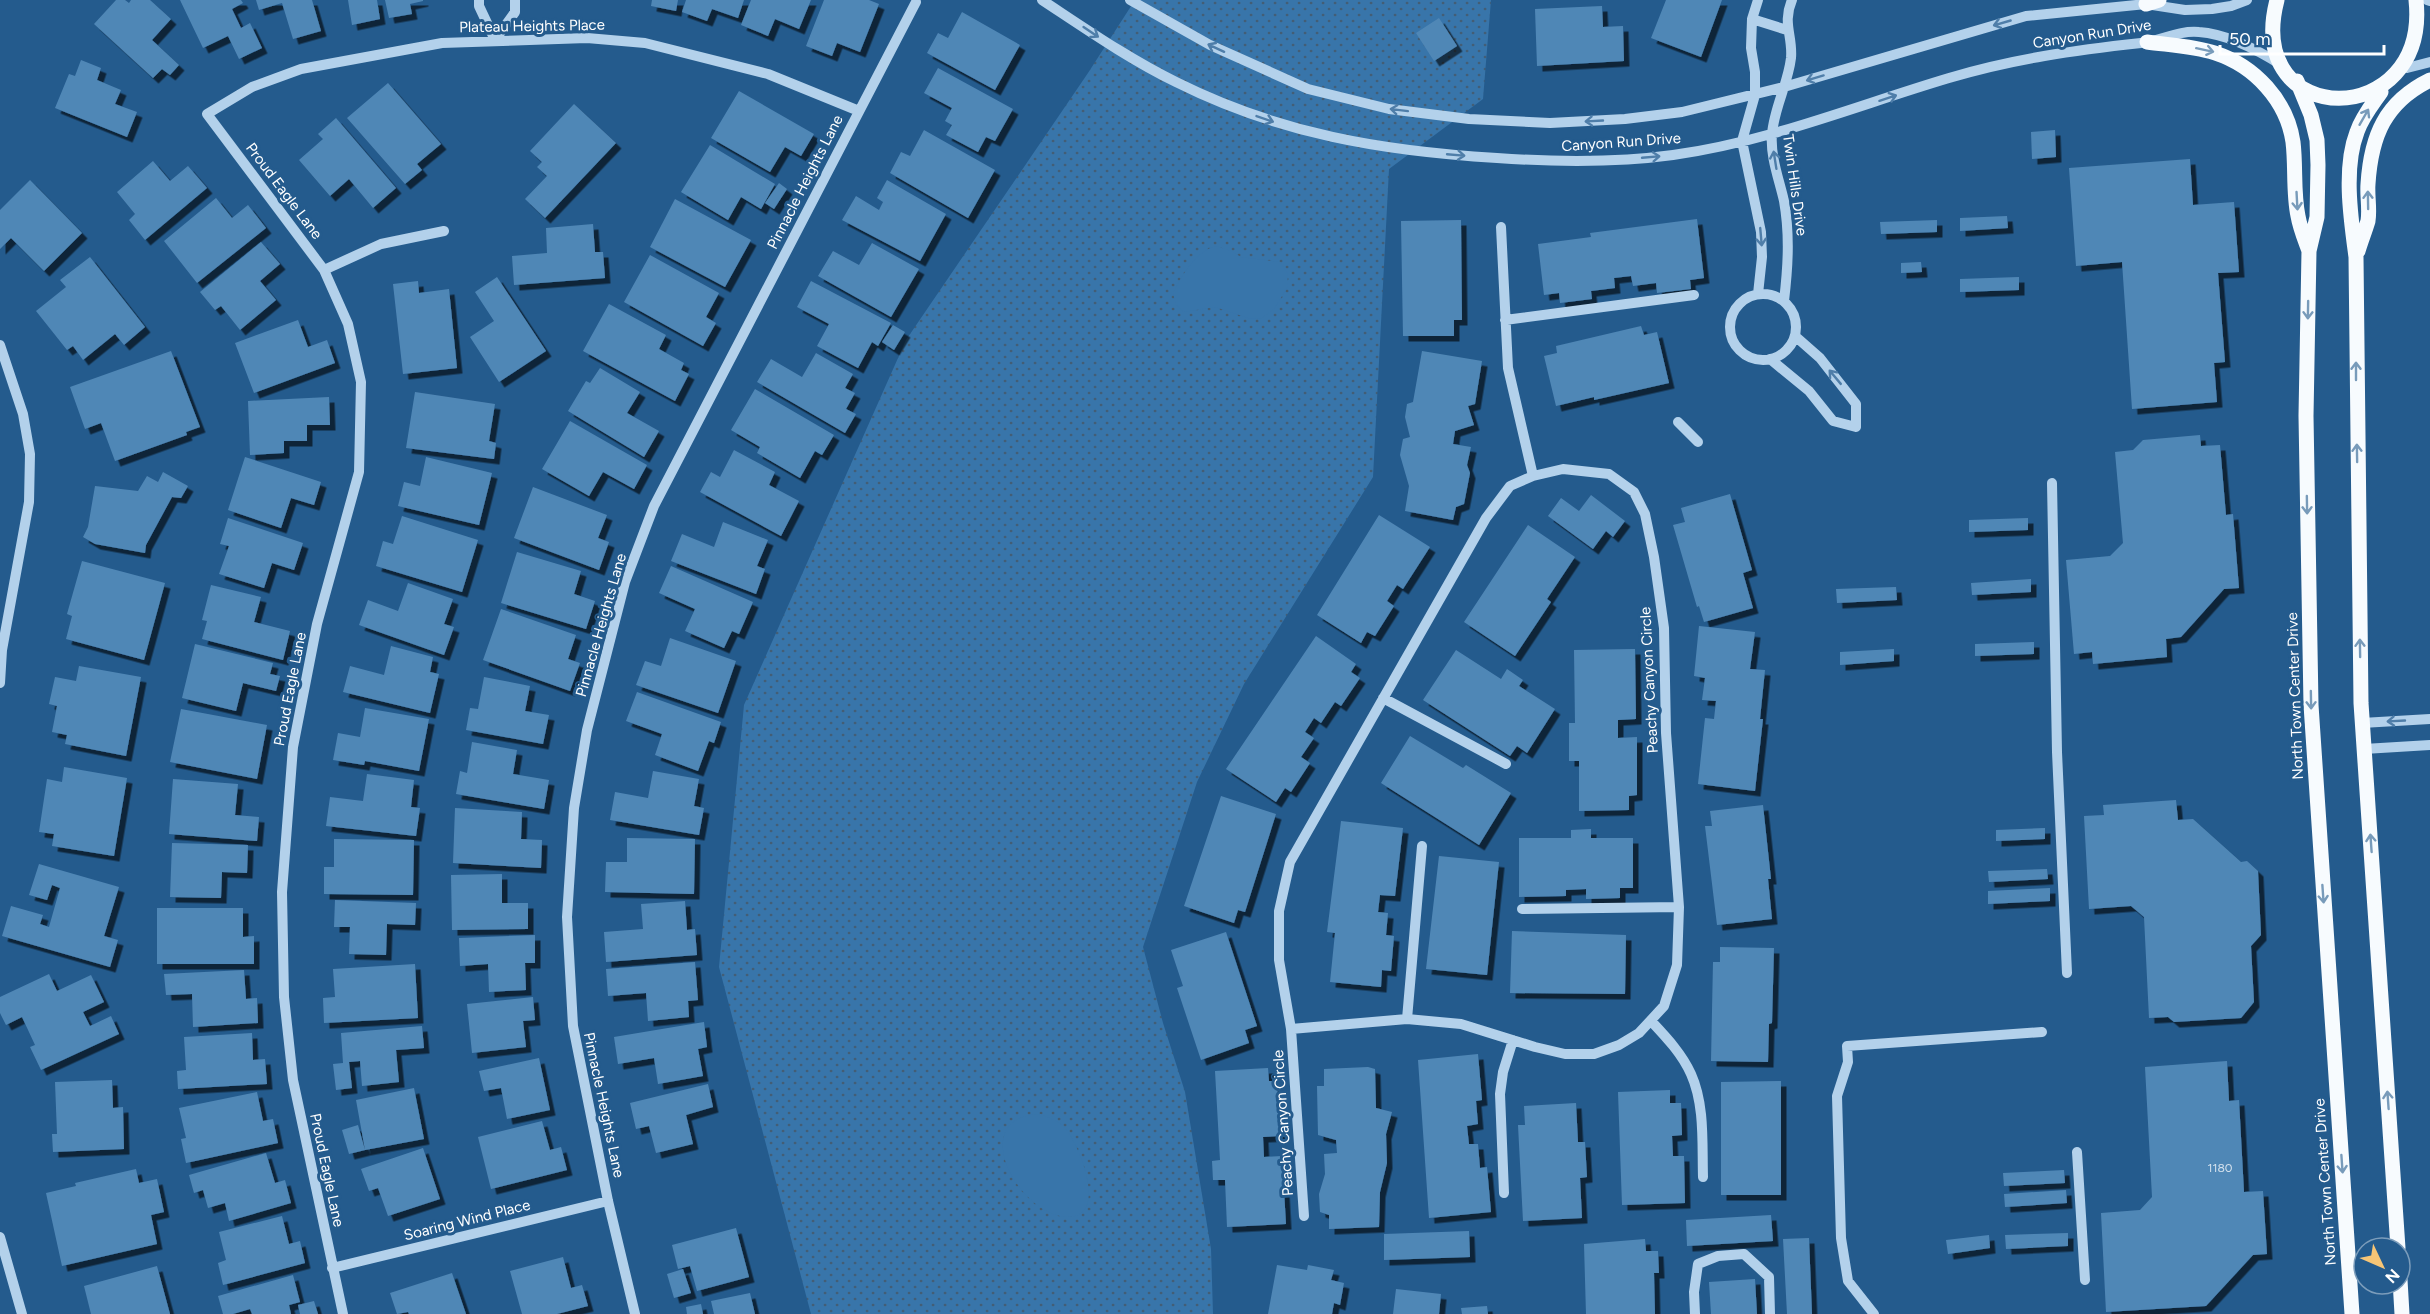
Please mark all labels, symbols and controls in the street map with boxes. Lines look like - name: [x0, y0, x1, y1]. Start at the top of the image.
- street label: Plateau Heights Place: [459, 16, 605, 36]
- street label: Canyon Run Drive: [2031, 16, 2153, 52]
- one-way arrow: [1993, 18, 2012, 29]
- scale bar: [2220, 18, 2384, 56]
- one-way arrow: [1082, 27, 1099, 39]
- text: 50 m: [2229, 28, 2271, 50]
- one-way arrow: [1207, 41, 1225, 53]
- one-way arrow: [2195, 45, 2214, 57]
- one-way arrow: [1806, 73, 1825, 84]
- one-way arrow: [1878, 92, 1897, 103]
- one-way arrow: [1390, 104, 1410, 115]
- one-way arrow: [2359, 109, 2371, 126]
- street label: Pinnacle Heights Lane: [763, 112, 847, 252]
- one-way arrow: [1255, 114, 1274, 125]
- one-way arrow: [1584, 115, 1604, 126]
- street label: Canyon Run Drive: [1561, 129, 1681, 155]
- street label: Twin Hills Drive: [1779, 133, 1811, 237]
- street label: Proud Eagle Lane: [242, 139, 326, 243]
- one-way arrow: [1446, 150, 1466, 161]
- one-way arrow: [1640, 151, 1660, 162]
- one-way arrow: [1769, 151, 1780, 171]
- one-way arrow: [2291, 191, 2302, 211]
- one-way arrow: [2362, 191, 2374, 211]
- one-way arrow: [1756, 226, 1767, 246]
- one-way arrow: [2302, 299, 2314, 319]
- one-way arrow: [2350, 362, 2362, 382]
- one-way arrow: [1828, 369, 1841, 385]
- one-way arrow: [2351, 444, 2362, 464]
- one-way arrow: [2302, 494, 2313, 514]
- street label: Pinnacle Heights Lane: [572, 551, 630, 699]
- street label: Peachy Canyon Circle: [1636, 606, 1662, 754]
- street label: North Town Center Drive: [2283, 612, 2307, 780]
- street label: Proud Eagle Lane: [270, 630, 310, 748]
- one-way arrow: [2354, 639, 2366, 659]
- one-way arrow: [2305, 689, 2317, 709]
- one-way arrow: [2387, 715, 2407, 726]
- one-way arrow: [2365, 833, 2376, 853]
- one-way arrow: [2318, 884, 2329, 904]
- street label: Pinnacle Heights Lane: [580, 1031, 628, 1179]
- street label: Peachy Canyon Circle: [1269, 1049, 1297, 1197]
- one-way arrow: [2382, 1091, 2393, 1111]
- street label: North Town Center Drive: [2310, 1098, 2340, 1266]
- street label: Proud Eagle Lane: [306, 1111, 348, 1229]
- one-way arrow: [2336, 1153, 2347, 1173]
- house number: 1180: [2208, 1161, 2233, 1175]
- street label: Soaring Wind Place: [402, 1196, 532, 1244]
- north arrow: [2352, 1236, 2412, 1296]
- text: N: [2381, 1265, 2404, 1287]

